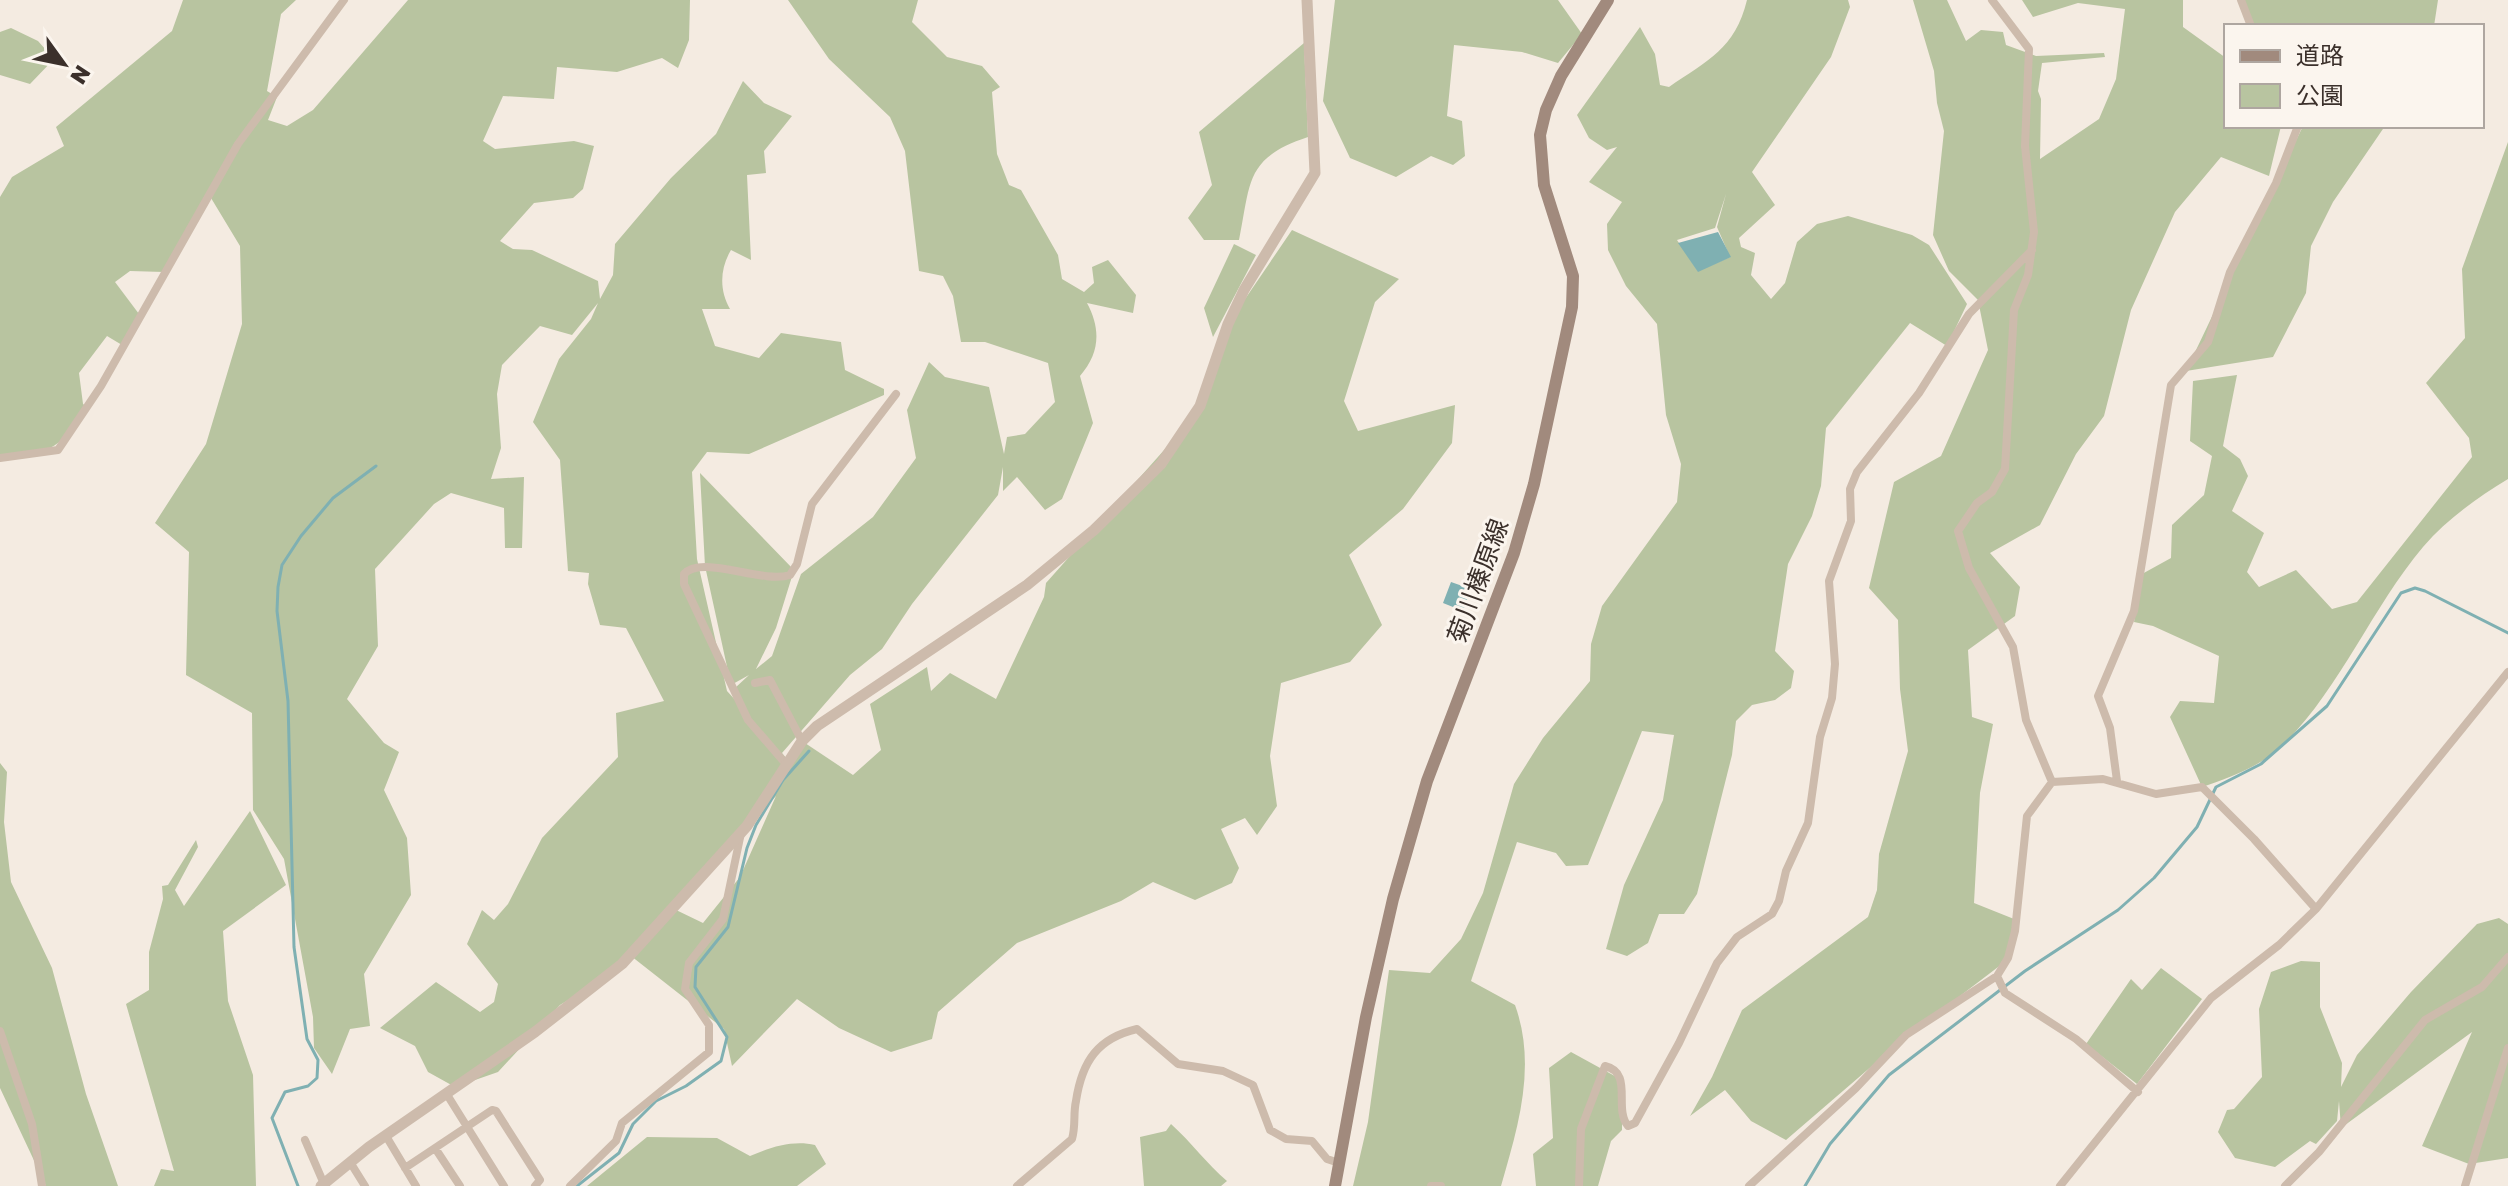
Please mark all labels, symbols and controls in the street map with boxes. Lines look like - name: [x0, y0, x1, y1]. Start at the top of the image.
- north arrow: [24, 24, 104, 104]
- legend: [2224, 24, 2484, 128]
- text: 道路: [2296, 40, 2344, 69]
- text: N: [65, 61, 97, 90]
- text: 公園: [2296, 80, 2344, 109]
- street label: 菊川榛原線: [1441, 514, 1514, 647]

